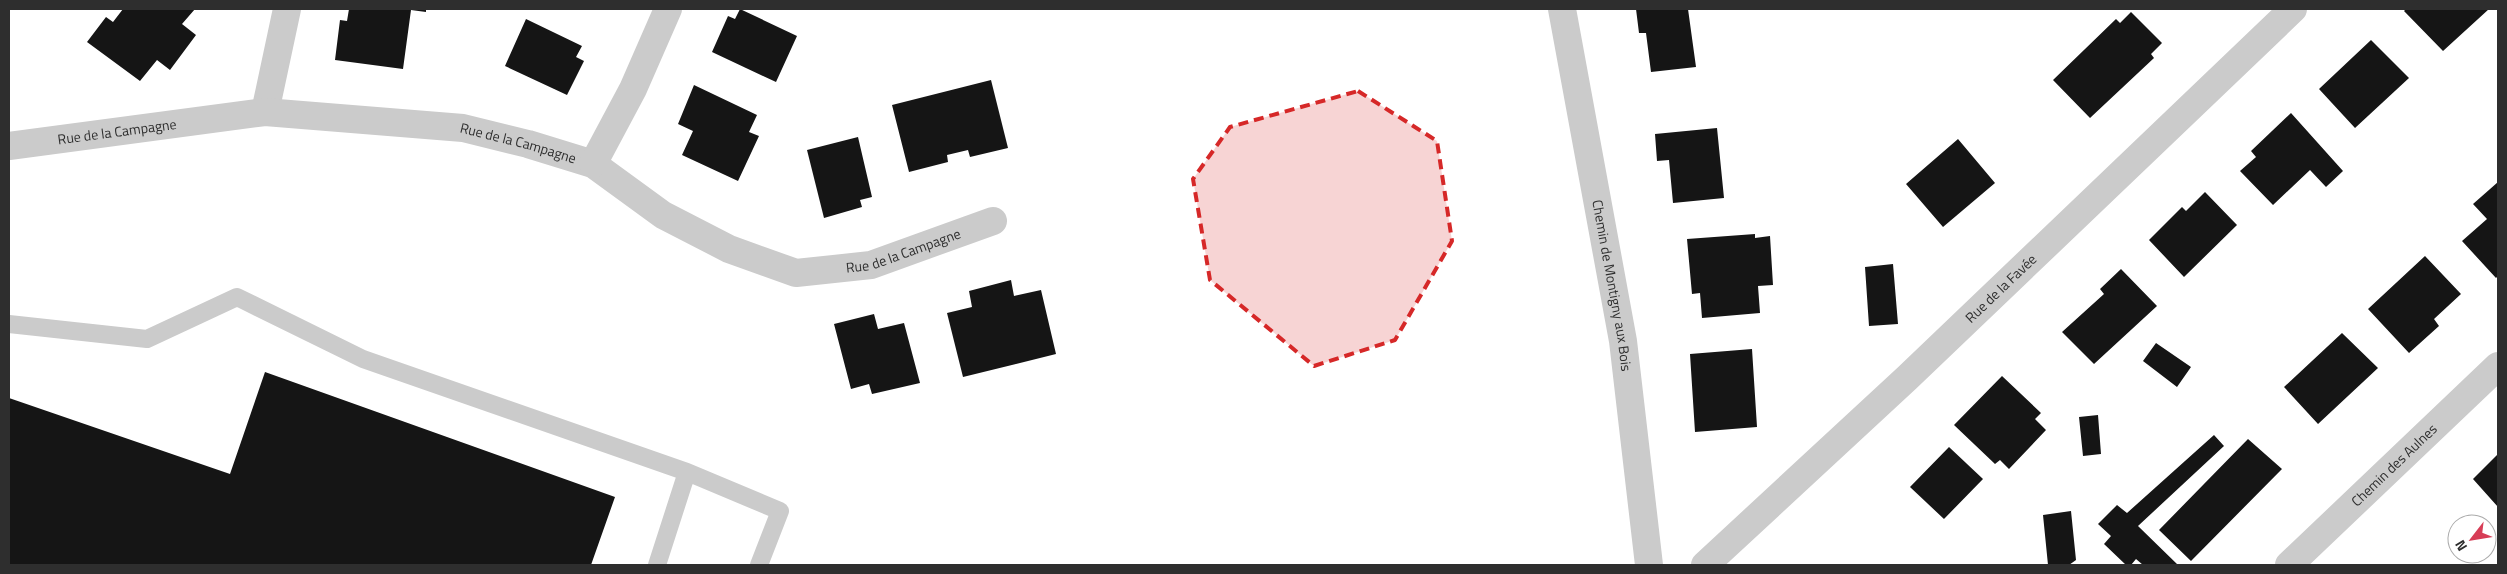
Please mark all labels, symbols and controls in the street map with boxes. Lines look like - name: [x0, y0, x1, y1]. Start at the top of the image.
- street label: Rue de la Campagne: [56, 113, 178, 149]
- street label: Rue de la Campagne: [458, 117, 579, 168]
- street label: Chemin de Montigny aux Bois: [1587, 198, 1637, 372]
- street label: Rue de la Campagne: [845, 223, 963, 278]
- street label: Rue de la Favée: [1960, 249, 2041, 327]
- street label: Chemin des Aulnes: [2346, 418, 2441, 511]
- north arrow: [2447, 514, 2497, 564]
- text: N: [2449, 536, 2472, 556]

